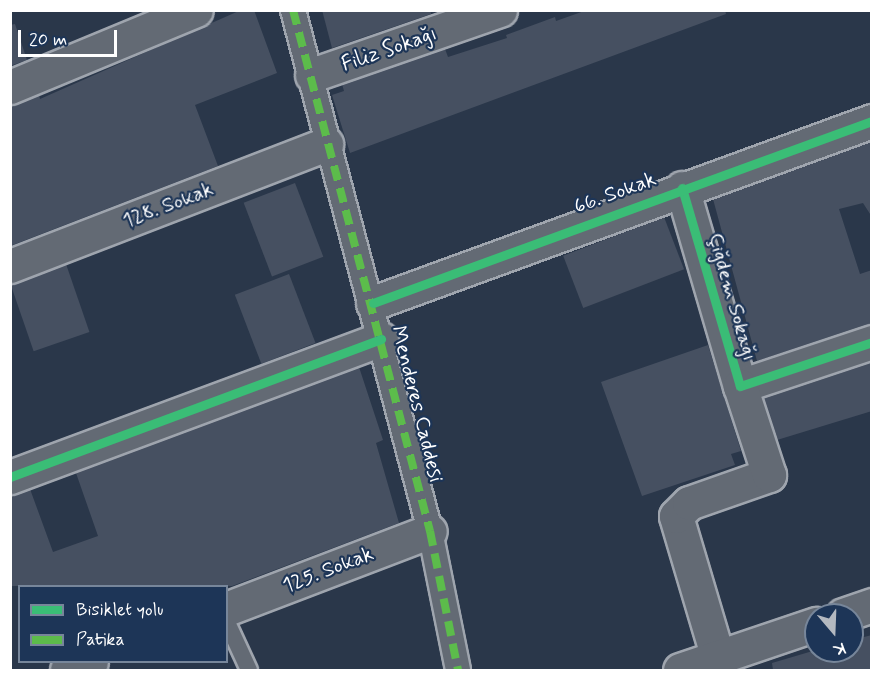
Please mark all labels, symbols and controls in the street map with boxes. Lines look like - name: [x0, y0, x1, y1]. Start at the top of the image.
- scale bar: [21, 18, 120, 56]
- street label: Filiz Sokağı: [337, 21, 441, 77]
- text: 20 m: [29, 28, 67, 52]
- street label: 66. Sokak: [571, 167, 659, 219]
- street label: 128. Sokak: [119, 176, 217, 234]
- street label: Çiğdem Sokağı: [702, 231, 762, 363]
- street label: Menderes Caddesi: [385, 321, 449, 487]
- street label: 125. Sokak: [279, 541, 377, 599]
- legend: [18, 585, 228, 663]
- text: Bisiklet yolu: [76, 598, 164, 622]
- north arrow: [804, 603, 864, 663]
- text: Patika: [76, 628, 125, 652]
- text: K: [831, 637, 848, 660]

